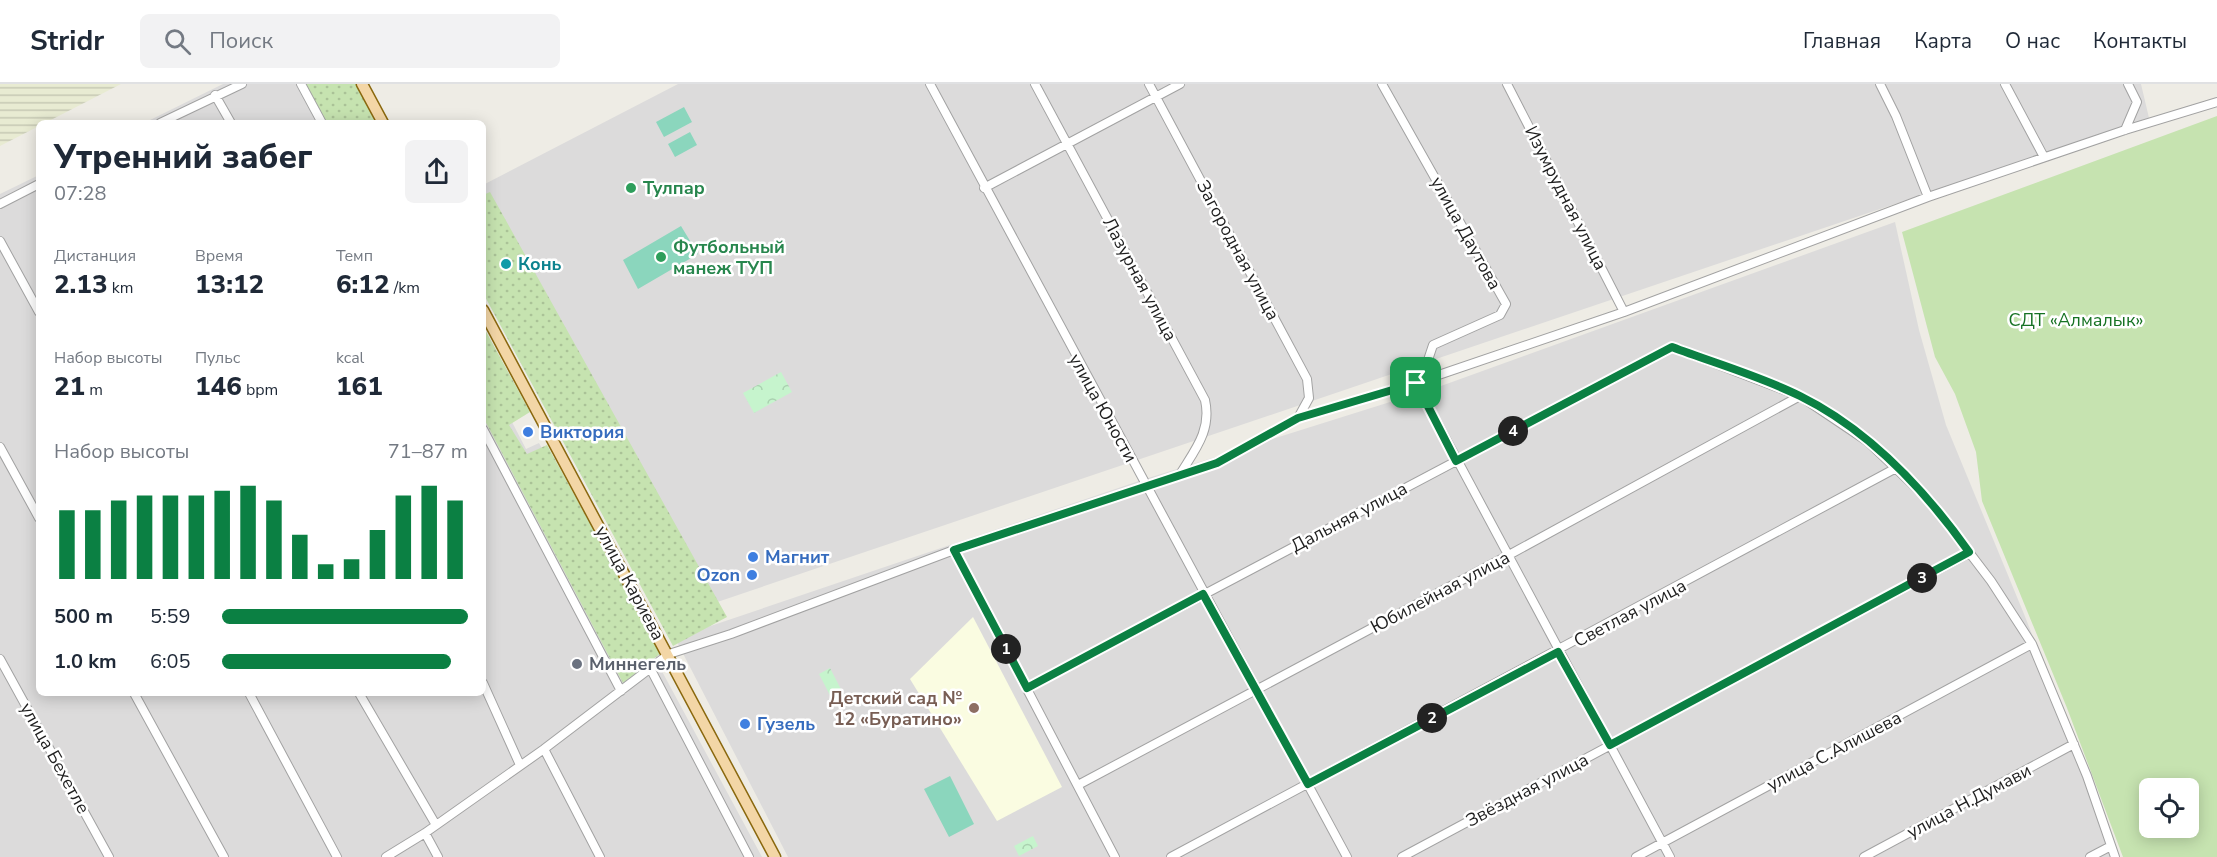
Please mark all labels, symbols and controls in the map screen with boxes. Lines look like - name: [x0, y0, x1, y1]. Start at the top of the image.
- search box: [140, 14, 560, 68]
- text: Stridr: [30, 22, 104, 60]
- icon: search: [161, 25, 194, 58]
- text: Поиск: [209, 26, 273, 56]
- text: Главная: [1803, 27, 1881, 55]
- text: Карта: [1914, 27, 1972, 55]
- text: О нас: [2005, 27, 2060, 55]
- text: Контакты: [2093, 27, 2187, 55]
- street label: Изумрудная улица: [1519, 122, 1613, 274]
- text: Утренний забег: [54, 135, 313, 180]
- button: share: [405, 140, 468, 203]
- street label: улица Даутова: [1425, 172, 1507, 294]
- place label: Тулпар: [643, 176, 705, 200]
- street label: Загородная улица: [1191, 176, 1285, 324]
- text: 07:28: [54, 180, 107, 207]
- marker: Тулпар: [624, 181, 638, 195]
- street label: Лазурная улица: [1097, 213, 1183, 345]
- place label: Футбольный манеж ТУП: [673, 235, 785, 280]
- text: Дистанция: [54, 245, 136, 267]
- text: Время: [195, 245, 243, 267]
- text: Темп: [336, 245, 373, 267]
- marker: Футбольный манеж ТУП: [654, 250, 668, 264]
- place label: Конь: [518, 252, 562, 276]
- marker: Конь: [499, 257, 513, 271]
- text: 2.13: [54, 267, 108, 302]
- text: 13:12: [195, 267, 264, 302]
- text: 6:12: [336, 267, 390, 302]
- text: km: [108, 277, 133, 299]
- text: /km: [390, 277, 420, 299]
- park label: СДТ «Алмалык»: [2009, 308, 2143, 332]
- text: Набор высоты: [54, 347, 162, 369]
- text: Пульс: [195, 347, 240, 369]
- text: kcal: [336, 347, 364, 369]
- street label: улица Юности: [1063, 349, 1143, 467]
- pin: [1390, 357, 1441, 408]
- icon: arrive: [1399, 366, 1432, 399]
- text: 21: [54, 369, 85, 404]
- text: 146: [195, 369, 242, 404]
- text: 161: [336, 369, 383, 404]
- text: m: [85, 379, 103, 401]
- text: bpm: [242, 379, 278, 401]
- pin: 4: [1498, 416, 1528, 446]
- place label: Виктория: [540, 420, 624, 444]
- text: 4: [1508, 420, 1518, 442]
- marker: Виктория: [521, 425, 535, 439]
- text: Набор высоты: [54, 438, 189, 465]
- text: 71–87 m: [388, 438, 468, 465]
- street label: Дальняя улица: [1287, 476, 1411, 558]
- street label: улица Кариева: [590, 521, 670, 645]
- place label: Магнит: [765, 545, 830, 569]
- street label: Юбилейная улица: [1366, 545, 1514, 639]
- marker: Магнит: [746, 550, 760, 564]
- place label: Ozon: [697, 563, 740, 587]
- pin: 3: [1907, 563, 1937, 593]
- text: 3: [1917, 567, 1927, 589]
- marker: Ozon: [745, 568, 759, 582]
- street label: Светлая улица: [1570, 573, 1690, 653]
- text: 500 m: [54, 603, 113, 630]
- text: 5:59: [150, 603, 191, 630]
- pin: 1: [991, 634, 1021, 664]
- text: 1: [1001, 638, 1011, 660]
- text: 1.0 km: [54, 648, 117, 675]
- text: 6:05: [150, 648, 191, 675]
- place label: Миннегель: [589, 652, 686, 676]
- marker: Миннегель: [570, 657, 584, 671]
- place label: Детский сад № 12 «Буратино»: [829, 686, 962, 731]
- street label: улица Бехетле: [15, 698, 95, 818]
- marker: Детский сад № 12 «Буратино»: [967, 701, 981, 715]
- pin: 2: [1417, 703, 1447, 733]
- street label: улица С.Алишева: [1762, 705, 1906, 797]
- text: 2: [1427, 707, 1437, 729]
- place label: Гузель: [757, 712, 815, 736]
- marker: Гузель: [738, 717, 752, 731]
- street label: Звёздная улица: [1461, 748, 1593, 832]
- street label: улица Н.Думави: [1903, 758, 2035, 844]
- map controls: [2139, 778, 2199, 838]
- button: locate: [2139, 778, 2199, 838]

